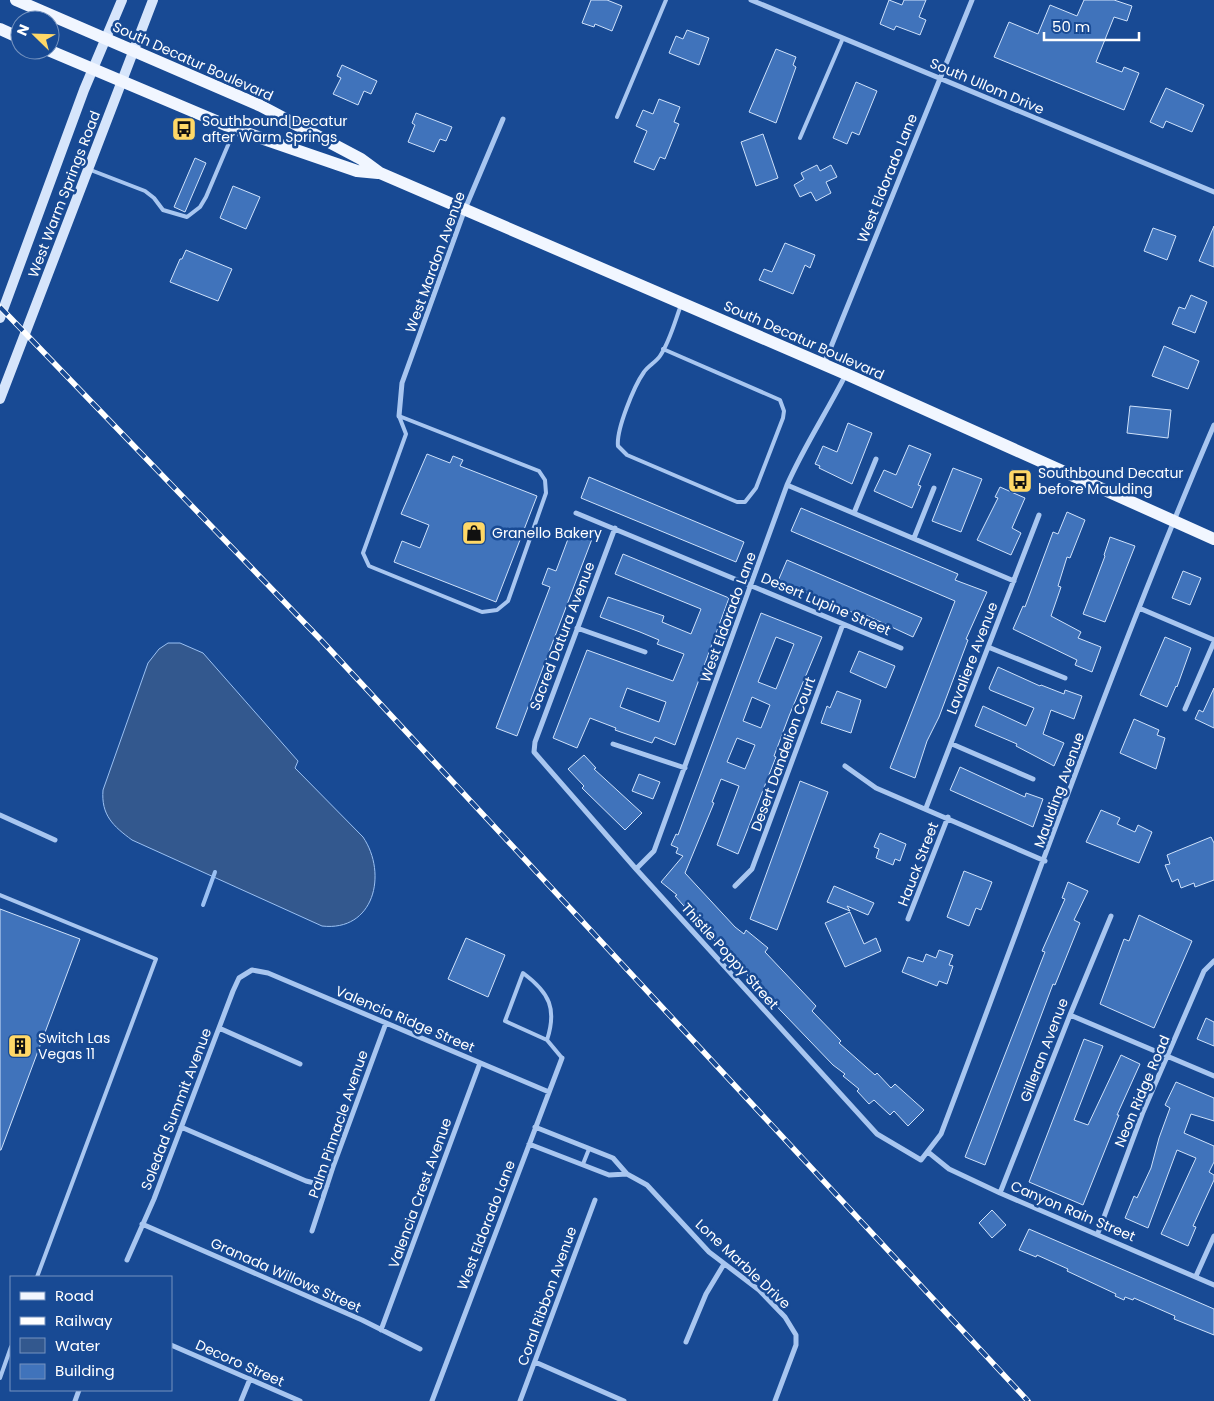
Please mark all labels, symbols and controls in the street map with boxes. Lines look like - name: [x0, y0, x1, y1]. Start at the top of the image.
- north arrow: [10, 10, 60, 60]
- scale bar: [1044, 10, 1139, 42]
- street label: South Decatur Boulevard: [109, 16, 277, 106]
- text: 50 m: [1052, 16, 1090, 37]
- text: N: [12, 21, 34, 39]
- street label: South Ullom Drive: [927, 53, 1048, 119]
- street label: West Warm Springs Road: [23, 108, 105, 280]
- street label: West Eldorado Lane: [852, 110, 922, 246]
- place label: Southbound Decatur after Warm Springs: [202, 111, 348, 147]
- bus stop icon: Southbound Decatur after Warm Springs: [171, 116, 197, 142]
- street label: West Mardon Avenue: [400, 188, 470, 335]
- street label: South Decatur Boulevard: [720, 295, 888, 385]
- place label: Southbound Decatur before Maulding: [1038, 463, 1184, 499]
- bus stop icon: Southbound Decatur before Maulding: [1007, 468, 1033, 494]
- shop icon: Granello Bakery: [461, 520, 487, 546]
- place label: Granello Bakery: [492, 523, 602, 543]
- street label: West Eldorado Lane: [695, 549, 761, 685]
- street label: Sacred Datura Avenue: [524, 559, 600, 713]
- street label: Desert Lupine Street: [758, 568, 894, 640]
- street label: Lavaliere Avenue: [941, 599, 1003, 717]
- street label: Desert Dandelion Court: [746, 674, 820, 834]
- street label: Maulding Avenue: [1029, 729, 1089, 851]
- street label: Hauck Street: [893, 819, 943, 909]
- street label: Thistle Poppy Street: [677, 898, 783, 1014]
- street label: Valencia Ridge Street: [332, 981, 478, 1057]
- street label: Gilleran Avenue: [1015, 995, 1073, 1105]
- street label: Soledad Summit Avenue: [136, 1025, 216, 1193]
- place label: Switch Las Vegas 11: [38, 1028, 110, 1064]
- street label: Neon Ridge Road: [1109, 1032, 1175, 1150]
- building icon: Switch Las Vegas 11: [7, 1033, 33, 1059]
- street label: Palm Pinnacle Avenue: [303, 1047, 373, 1201]
- street label: Valencia Crest Avenue: [383, 1115, 457, 1271]
- street label: West Eldorado Lane: [452, 1157, 520, 1293]
- street label: Canyon Rain Street: [1007, 1176, 1139, 1246]
- street label: Lone Marble Drive: [691, 1215, 795, 1314]
- street label: Coral Ribbon Avenue: [513, 1223, 582, 1368]
- street label: Granada Willows Street: [207, 1233, 365, 1317]
- legend: [10, 1276, 172, 1391]
- text: Road: [55, 1285, 94, 1306]
- text: Railway: [55, 1310, 113, 1331]
- text: Water: [55, 1335, 101, 1356]
- street label: Decoro Street: [193, 1335, 287, 1391]
- text: Building: [55, 1360, 115, 1381]

